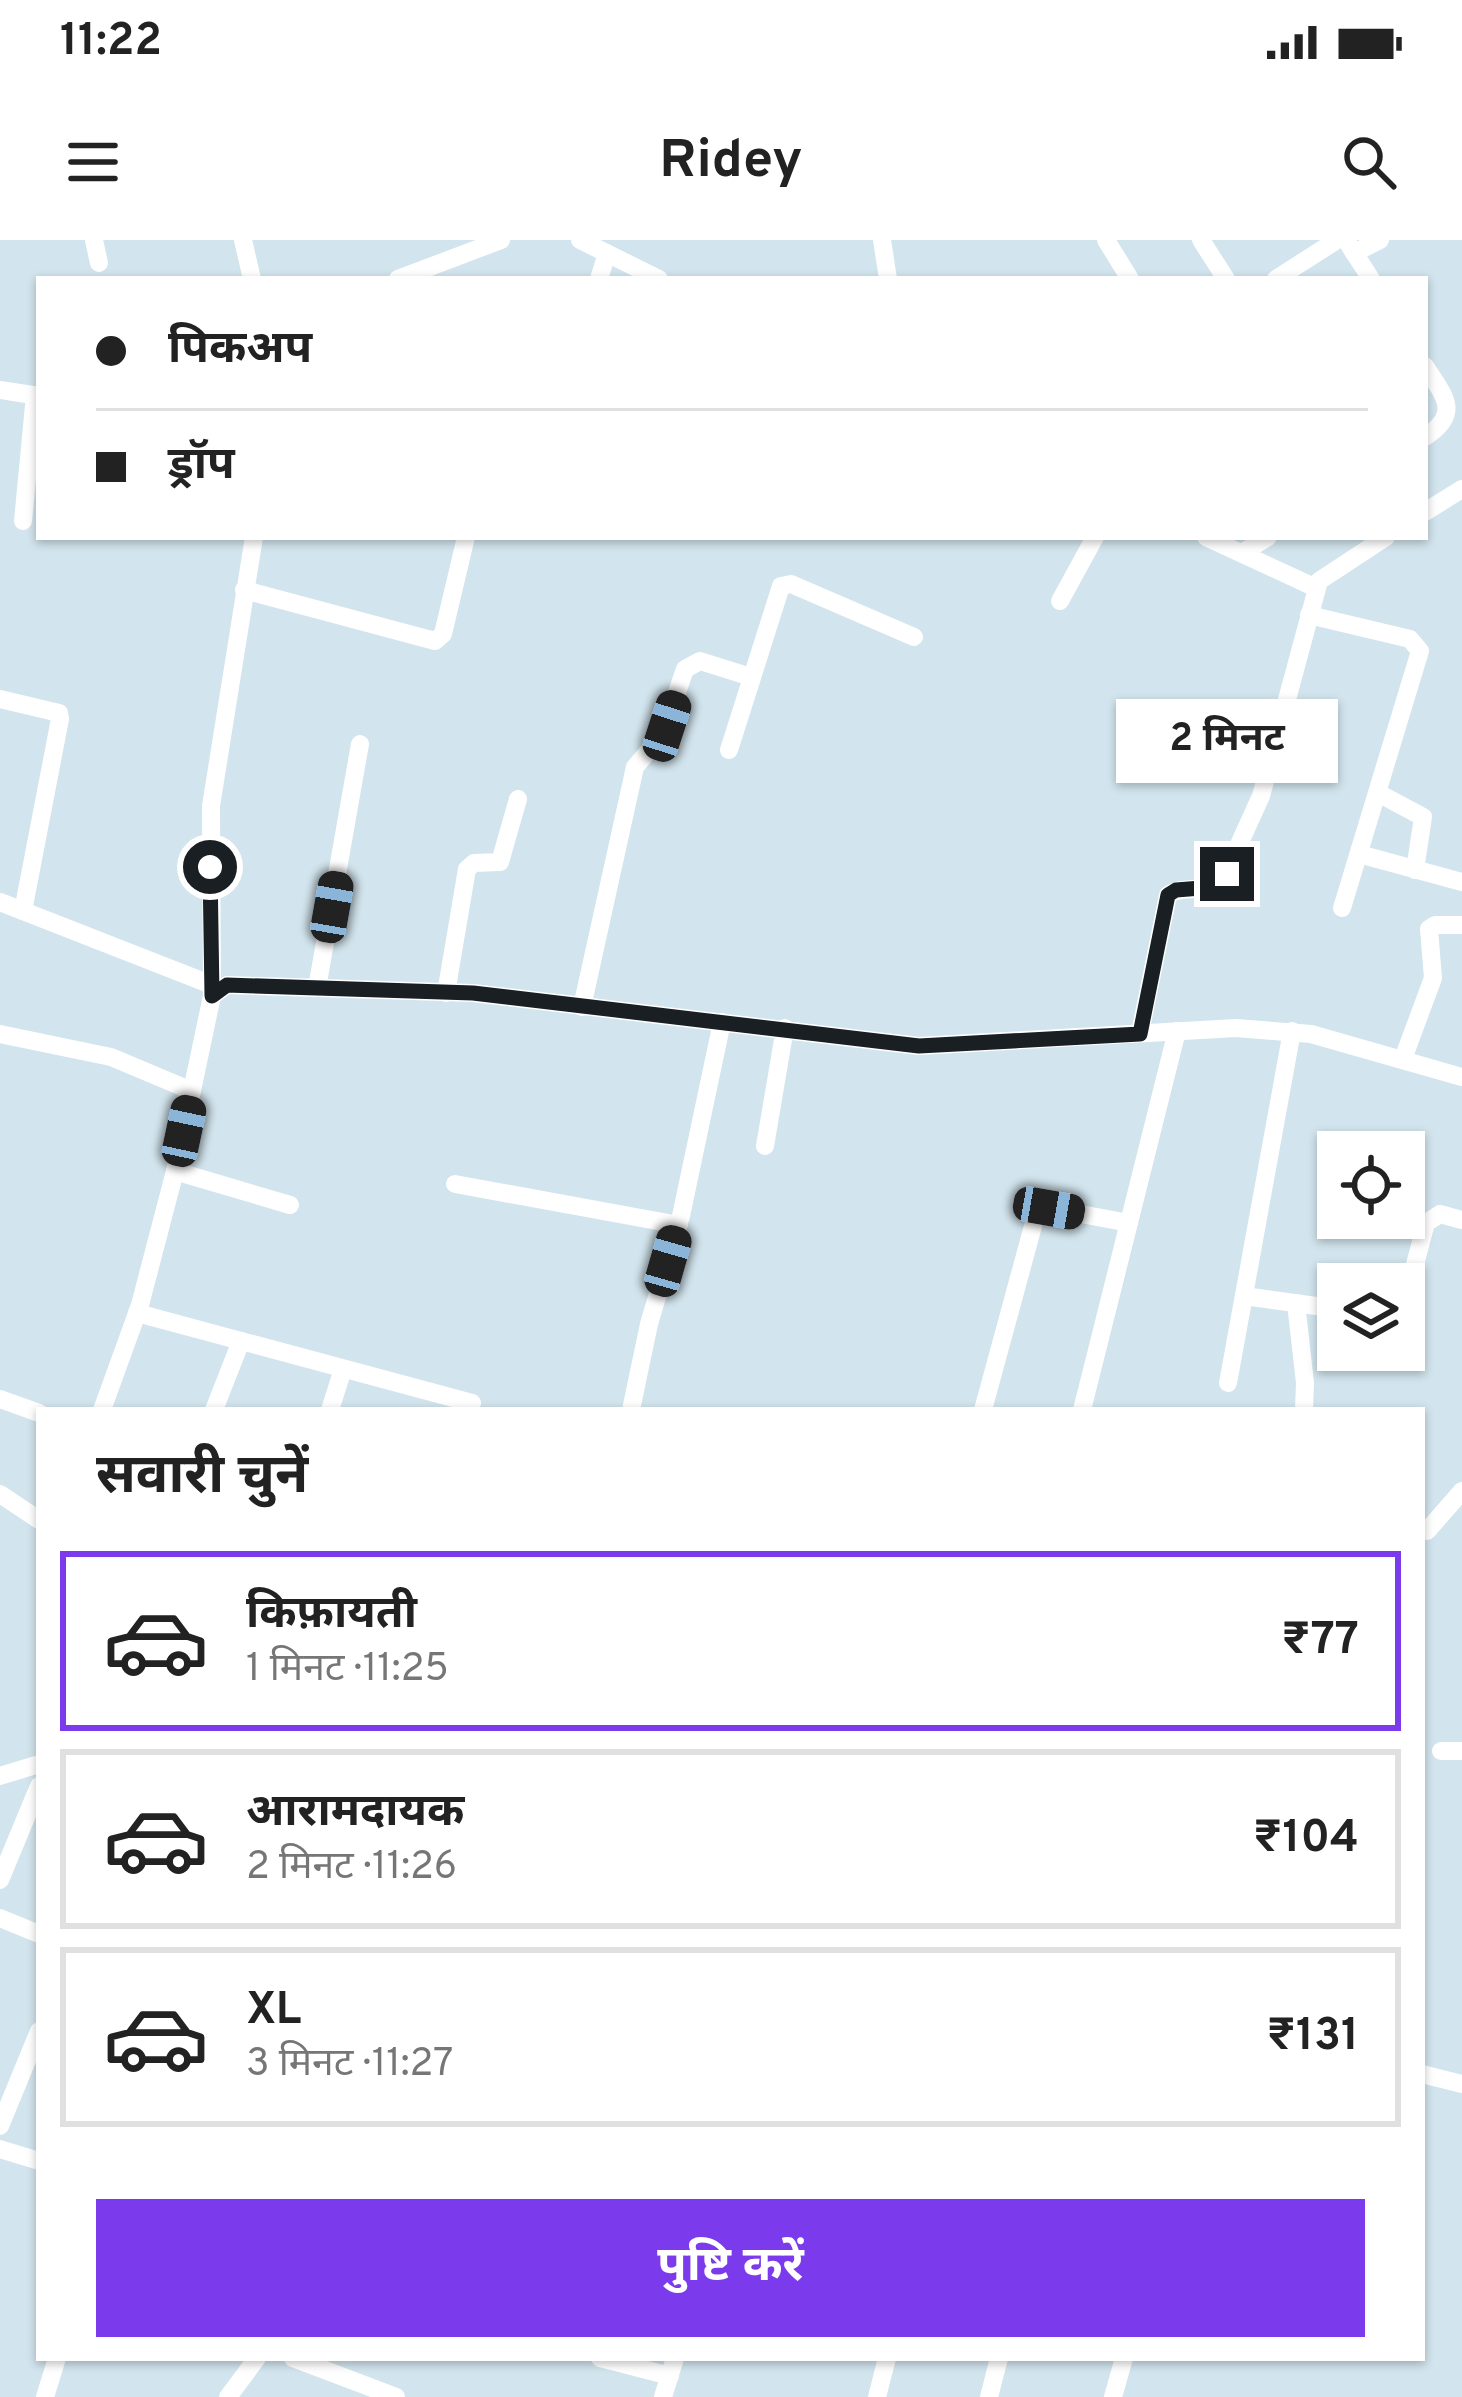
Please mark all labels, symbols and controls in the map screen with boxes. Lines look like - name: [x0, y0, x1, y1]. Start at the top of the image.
- text: 11:22: [60, 14, 162, 71]
- text: Ridey: [659, 128, 803, 197]
- icon: menu: [60, 129, 126, 195]
- icon: search: [1336, 129, 1402, 195]
- text: पिकअप: [168, 322, 312, 379]
- text: ड्रॉप: [168, 438, 235, 495]
- car: [639, 686, 695, 766]
- callout: 2 मिनट: [1116, 700, 1338, 784]
- text: 2 मिनट: [1169, 716, 1285, 765]
- route start: [183, 840, 237, 894]
- route end: [1200, 847, 1254, 901]
- car: [308, 868, 356, 946]
- car: [159, 1092, 209, 1170]
- map controls: [1317, 1131, 1425, 1371]
- button: locate: [1317, 1131, 1425, 1239]
- car: [1010, 1184, 1088, 1232]
- car: [641, 1221, 695, 1301]
- button: layers: [1317, 1263, 1425, 1371]
- text: सवारी चुनें: [96, 1444, 308, 1513]
- icon: car: [102, 1587, 210, 1695]
- text: किफ़ायती: [246, 1587, 417, 1644]
- text: ₹77: [1281, 1613, 1359, 1670]
- text: 1 मिनट · 11:25: [246, 1646, 449, 1695]
- icon: car: [102, 1785, 210, 1893]
- text: आरामदायक: [246, 1785, 464, 1842]
- text: ₹104: [1253, 1811, 1359, 1868]
- text: 2 मिनट · 11:26: [246, 1844, 457, 1893]
- icon: car: [102, 1983, 210, 2091]
- text: XL: [246, 1983, 301, 2040]
- text: ₹131: [1267, 2009, 1359, 2066]
- text: 3 मिनट · 11:27: [246, 2041, 453, 2090]
- button: पुष्टि करें: [96, 2199, 1365, 2337]

